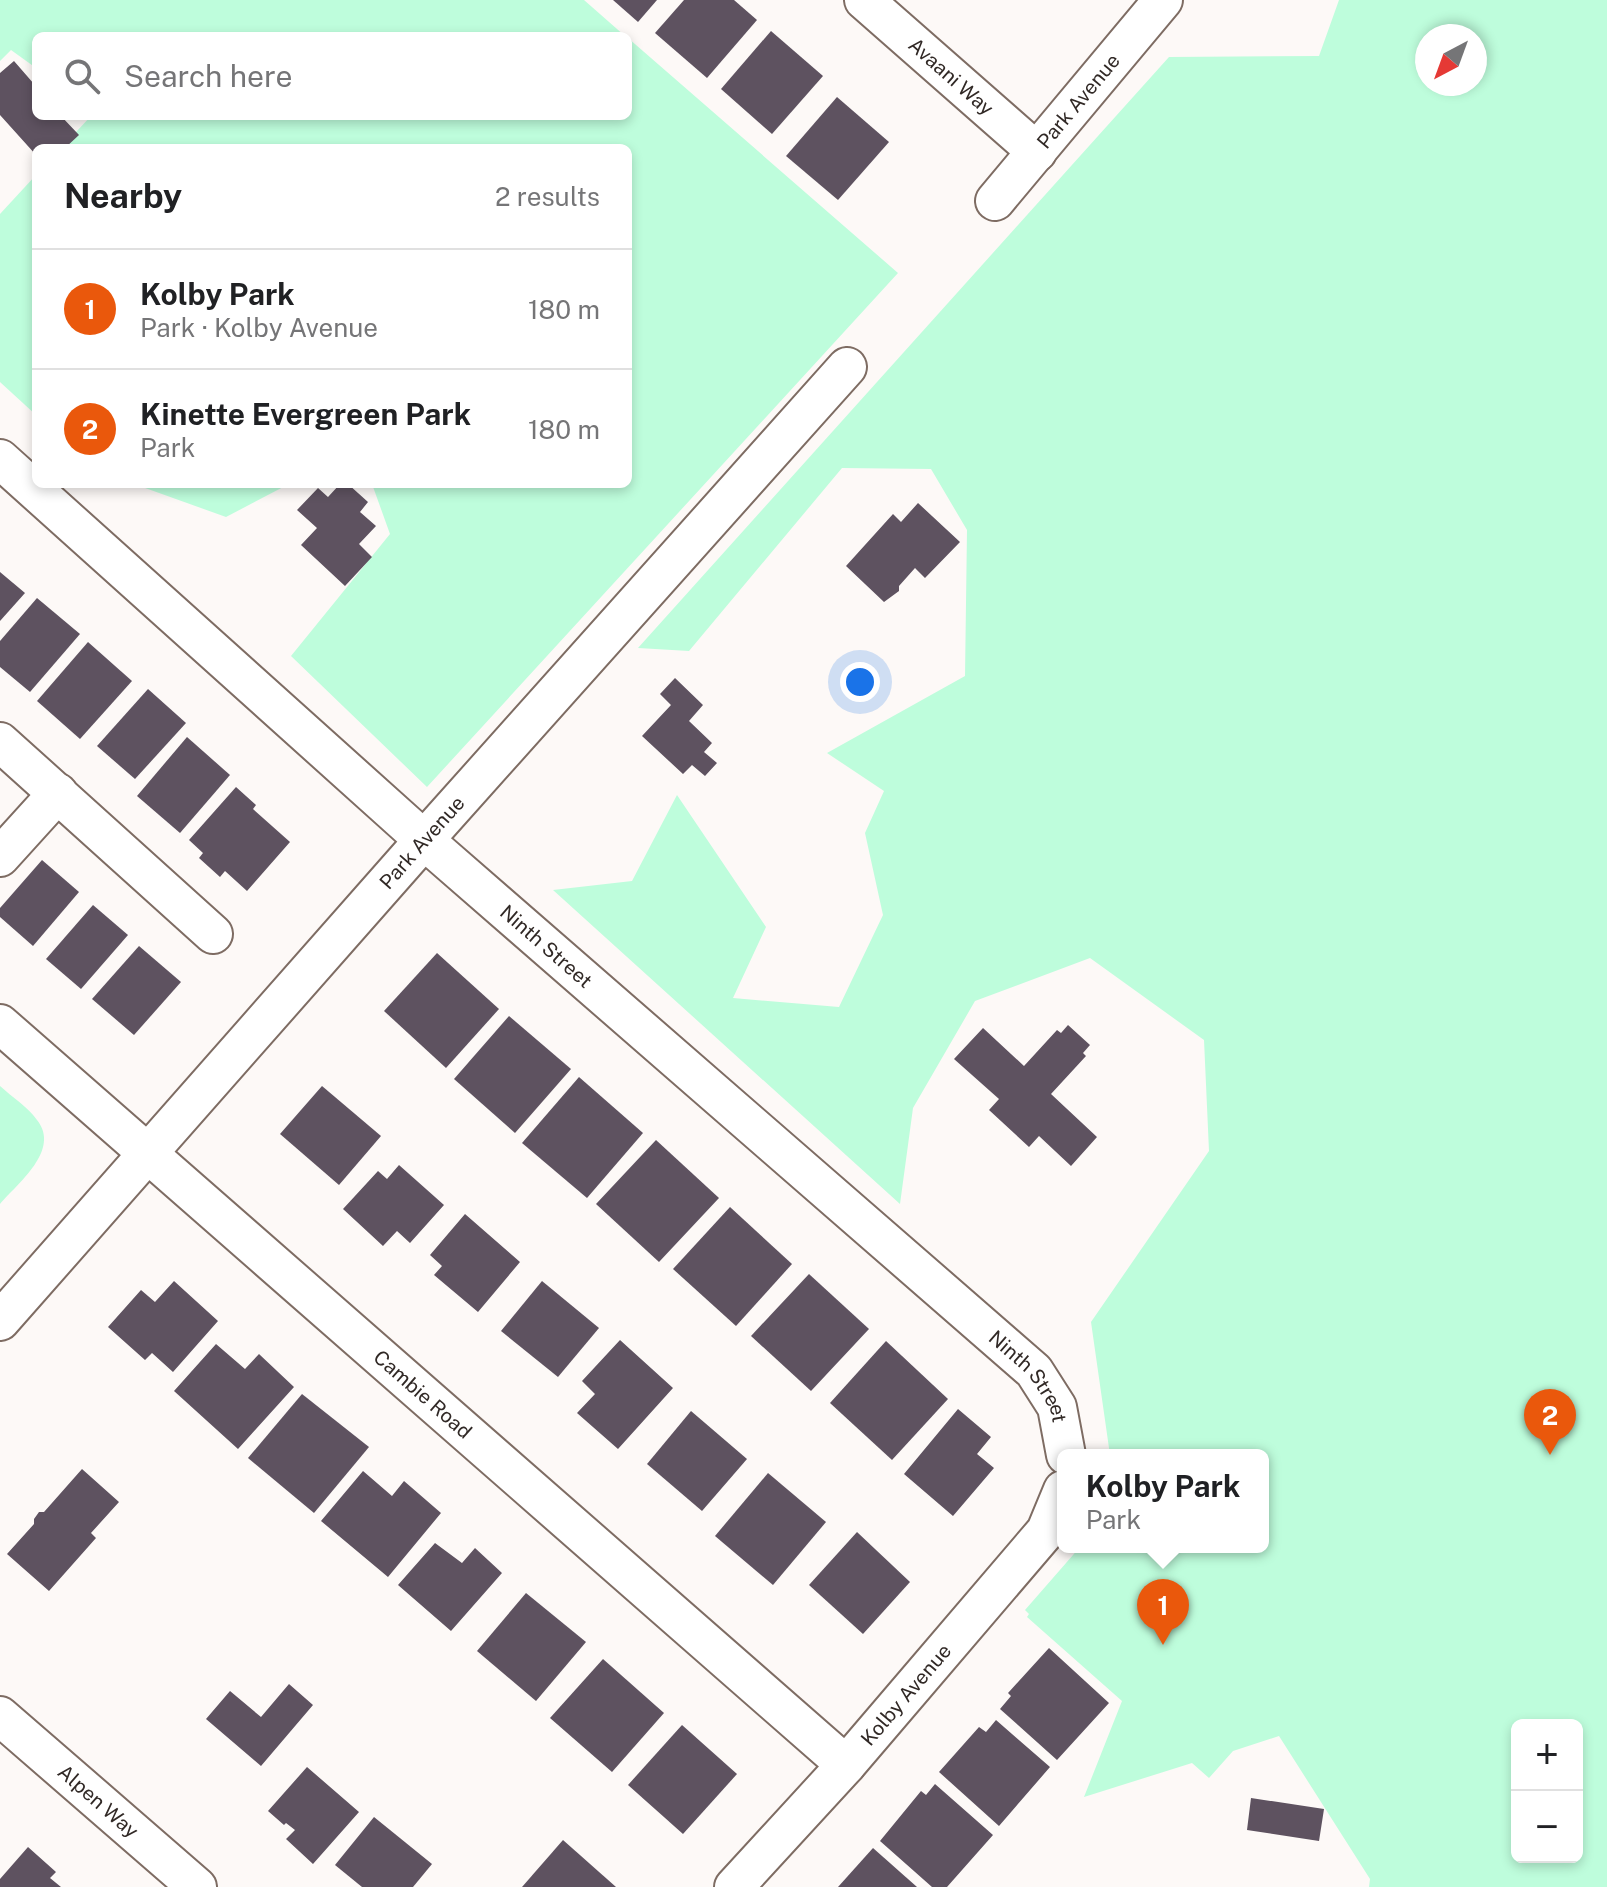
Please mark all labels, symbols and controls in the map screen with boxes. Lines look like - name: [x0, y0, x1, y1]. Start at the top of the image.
- north arrow: [1415, 24, 1487, 96]
- search box: [32, 32, 632, 120]
- street label: Avaani Way: [904, 33, 999, 121]
- street label: Park Avenue: [1032, 49, 1125, 154]
- icon: search: [60, 54, 104, 98]
- text: Search here: [124, 58, 292, 94]
- text: Nearby: [64, 176, 182, 216]
- text: 2 results: [495, 181, 600, 212]
- text: Kolby Park: [140, 276, 295, 312]
- text: 1: [84, 294, 96, 325]
- text: 180 m: [528, 294, 600, 325]
- text: Park · Kolby Avenue: [140, 312, 378, 343]
- text: Kinette Evergreen Park: [140, 396, 471, 432]
- text: 2: [82, 414, 98, 445]
- text: 180 m: [528, 414, 600, 445]
- text: Park: [140, 432, 195, 463]
- your location: [840, 662, 880, 702]
- street label: Park Avenue: [374, 791, 470, 894]
- street label: Ninth Street: [495, 900, 597, 993]
- street label: Ninth Street: [984, 1325, 1072, 1424]
- street label: Cambie Road: [369, 1345, 477, 1444]
- pin: 2: [1524, 1389, 1576, 1455]
- popup: [1057, 1449, 1269, 1553]
- text: Kolby Park: [1086, 1468, 1240, 1504]
- text: Park: [1086, 1504, 1141, 1535]
- pin: 1: [1137, 1579, 1189, 1645]
- street label: Kolby Avenue: [856, 1639, 956, 1751]
- map controls: [1511, 1719, 1583, 1863]
- button: +: [1511, 1719, 1583, 1791]
- street label: Alpen Way: [53, 1760, 144, 1843]
- button: −: [1511, 1791, 1583, 1863]

